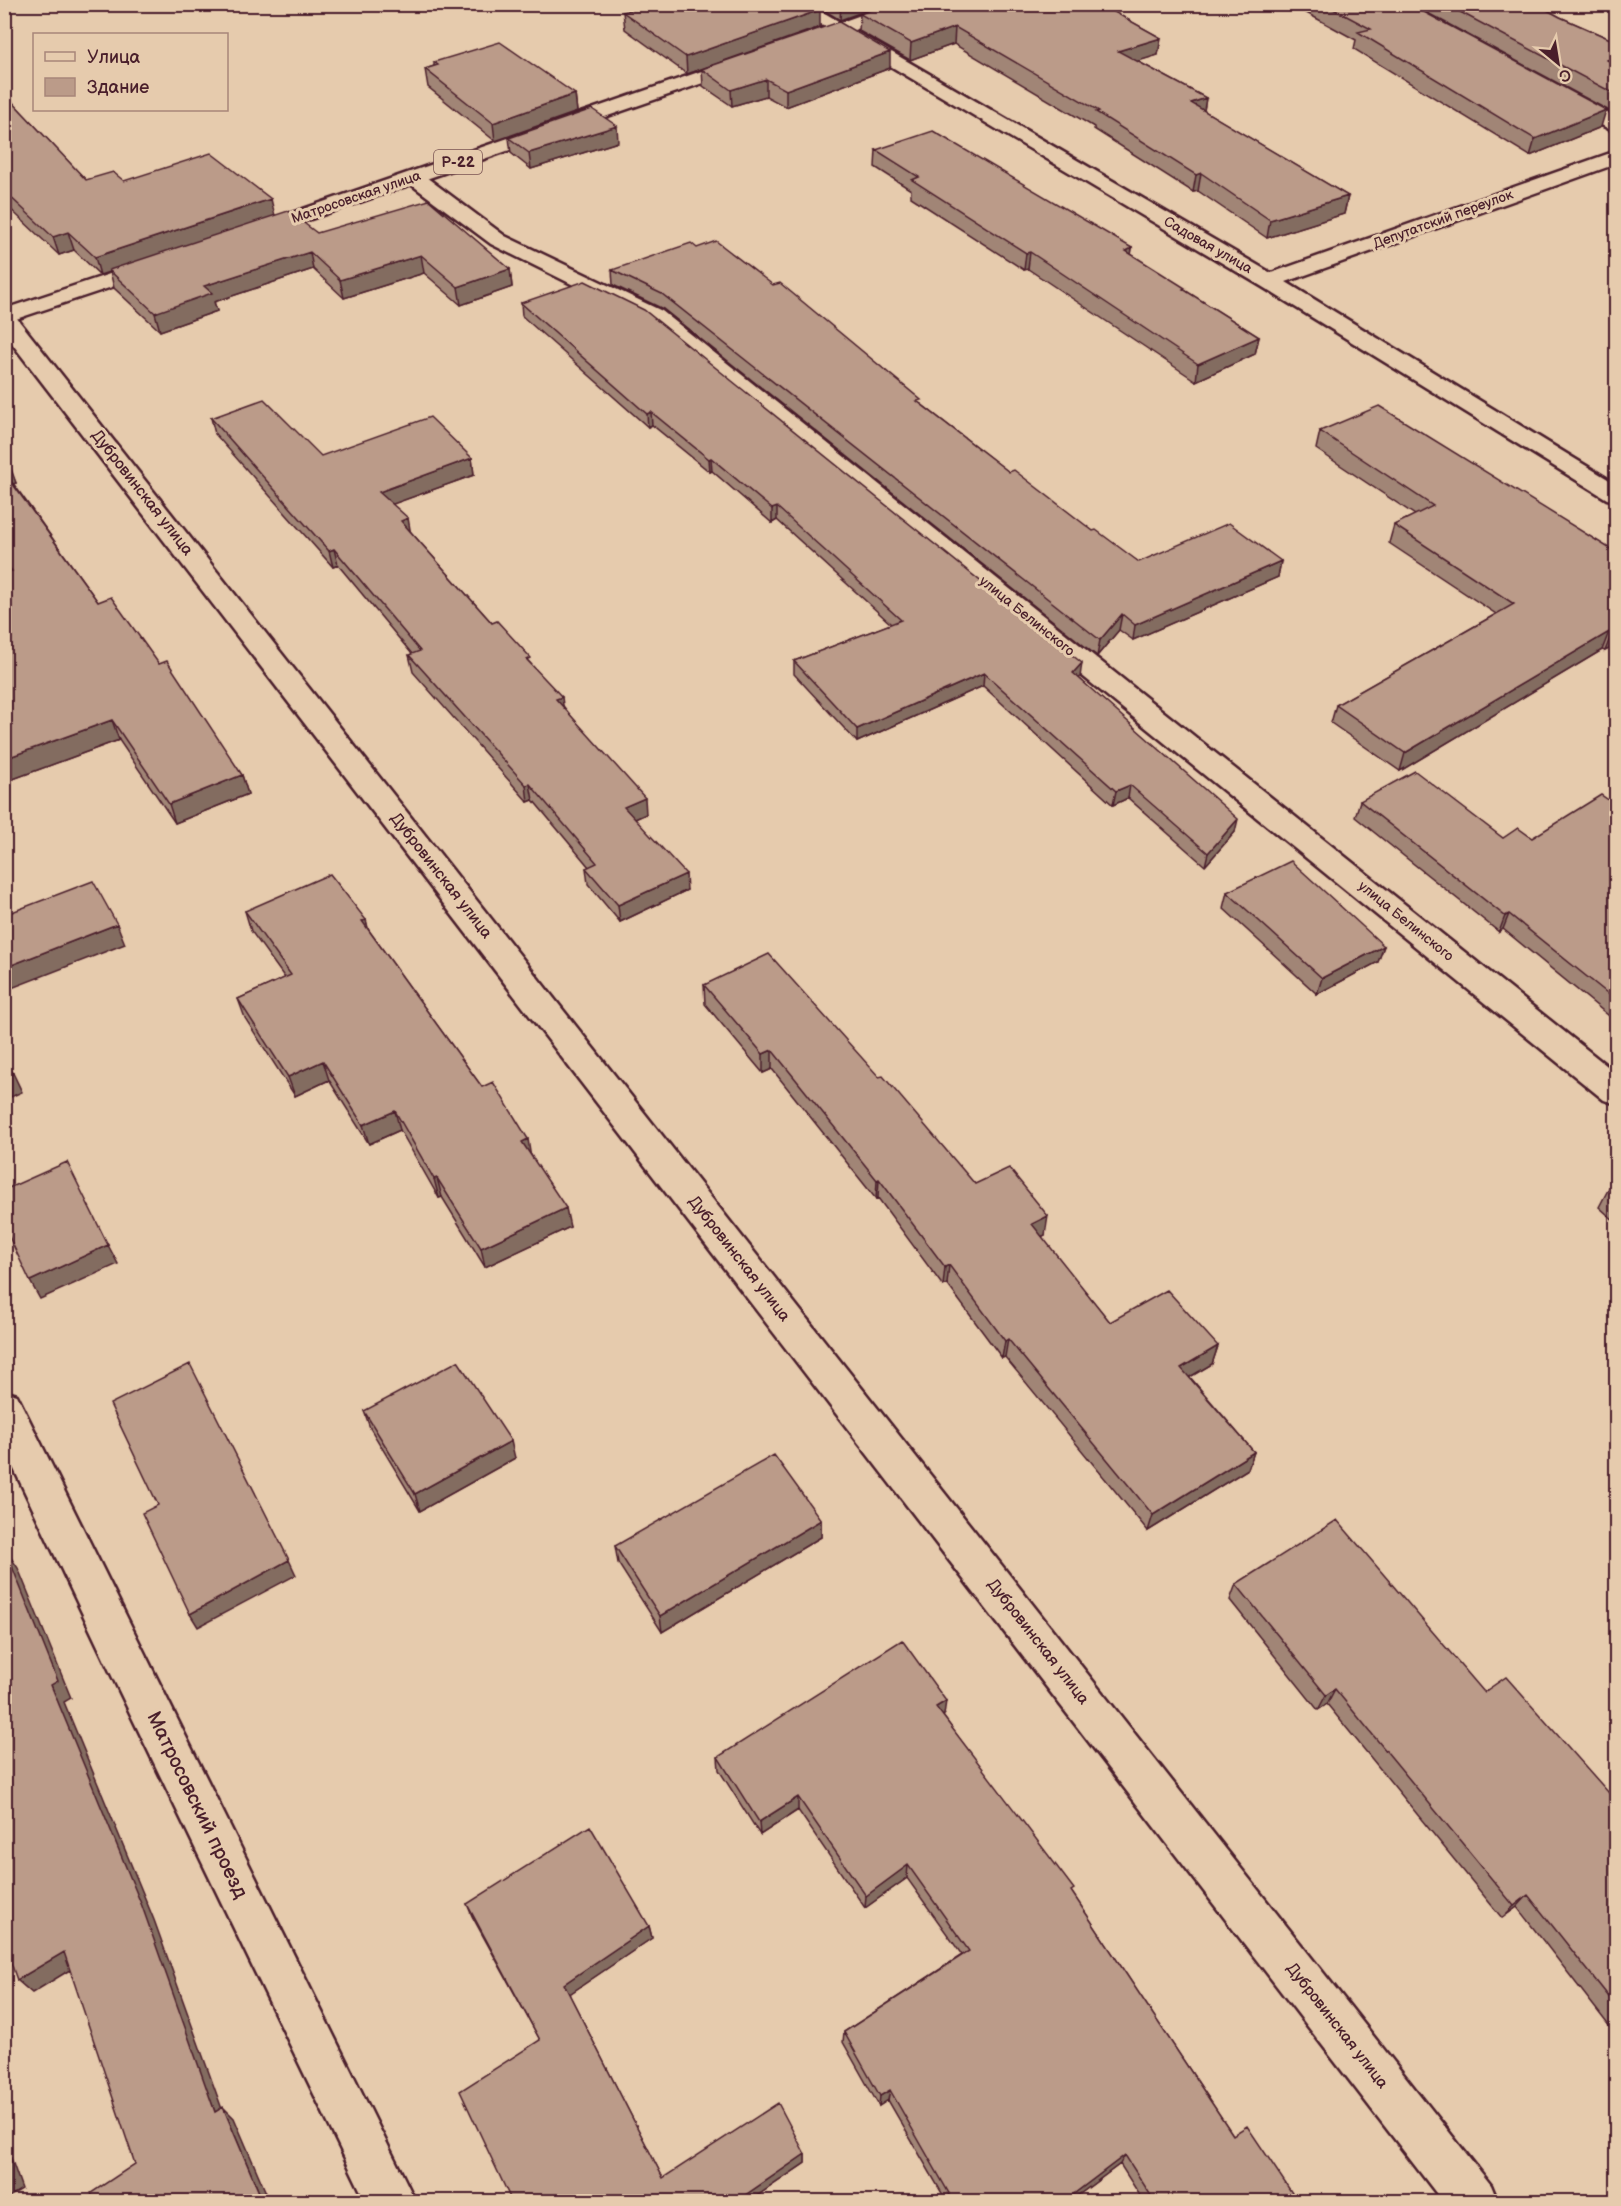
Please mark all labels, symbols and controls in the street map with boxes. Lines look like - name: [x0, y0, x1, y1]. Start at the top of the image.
- legend: [33, 33, 228, 111]
- north arrow: [1528, 33, 1588, 93]
- text: Улица: [87, 47, 141, 68]
- text: С: [1555, 64, 1574, 86]
- text: Здание: [87, 77, 149, 98]
- road number: Р-22: [434, 150, 482, 174]
- street label: Матросовская улица: [289, 167, 424, 227]
- street label: Депутатский переулок: [1371, 186, 1516, 252]
- street label: Садовая улица: [1161, 213, 1256, 278]
- street label: Дубровинская улица: [87, 426, 197, 560]
- street label: улица Белинского: [976, 572, 1078, 660]
- street label: Дубровинская улица: [386, 809, 496, 943]
- street label: улица Белинского: [1355, 877, 1457, 965]
- street label: Дубровинская улица: [684, 1192, 794, 1326]
- street label: Дубровинская улица: [983, 1575, 1093, 1709]
- street label: Матросовский проезд: [141, 1708, 253, 1902]
- street label: Дубровинская улица: [1282, 1959, 1392, 2093]

